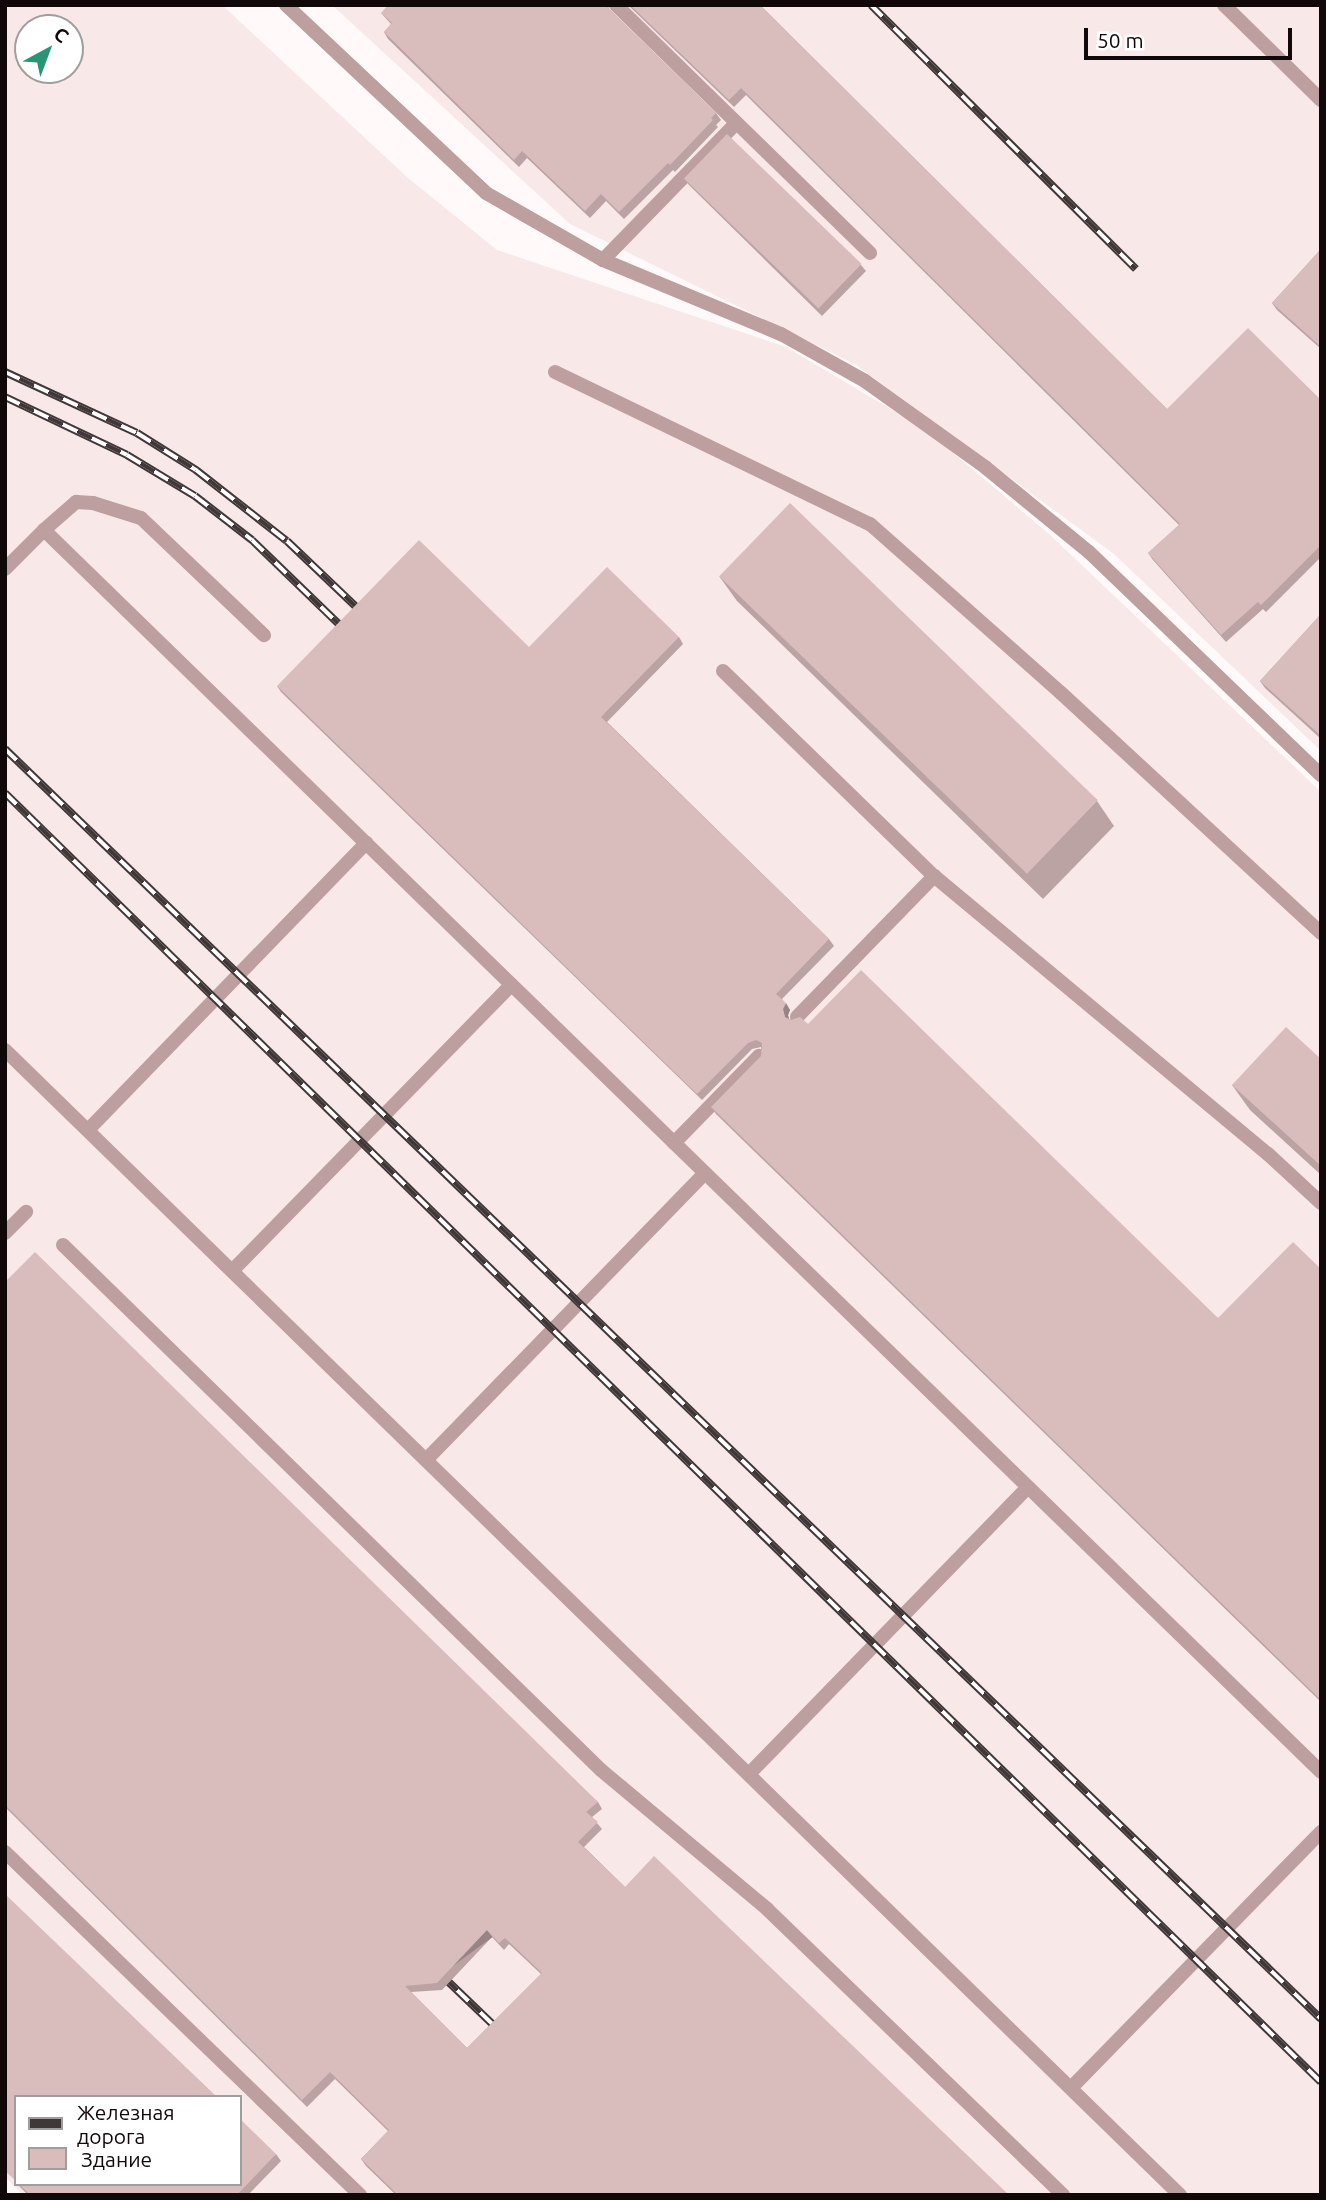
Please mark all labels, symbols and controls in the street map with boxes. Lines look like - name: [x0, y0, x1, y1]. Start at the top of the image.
- north arrow: [14, 14, 84, 84]
- scale bar: [1088, 14, 1296, 58]
- text: С: [50, 22, 73, 47]
- text: 50 m: [1097, 28, 1144, 52]
- legend: [14, 2095, 242, 2186]
- text: Железная дорога: [77, 2100, 175, 2148]
- text: Здание: [81, 2147, 152, 2171]

